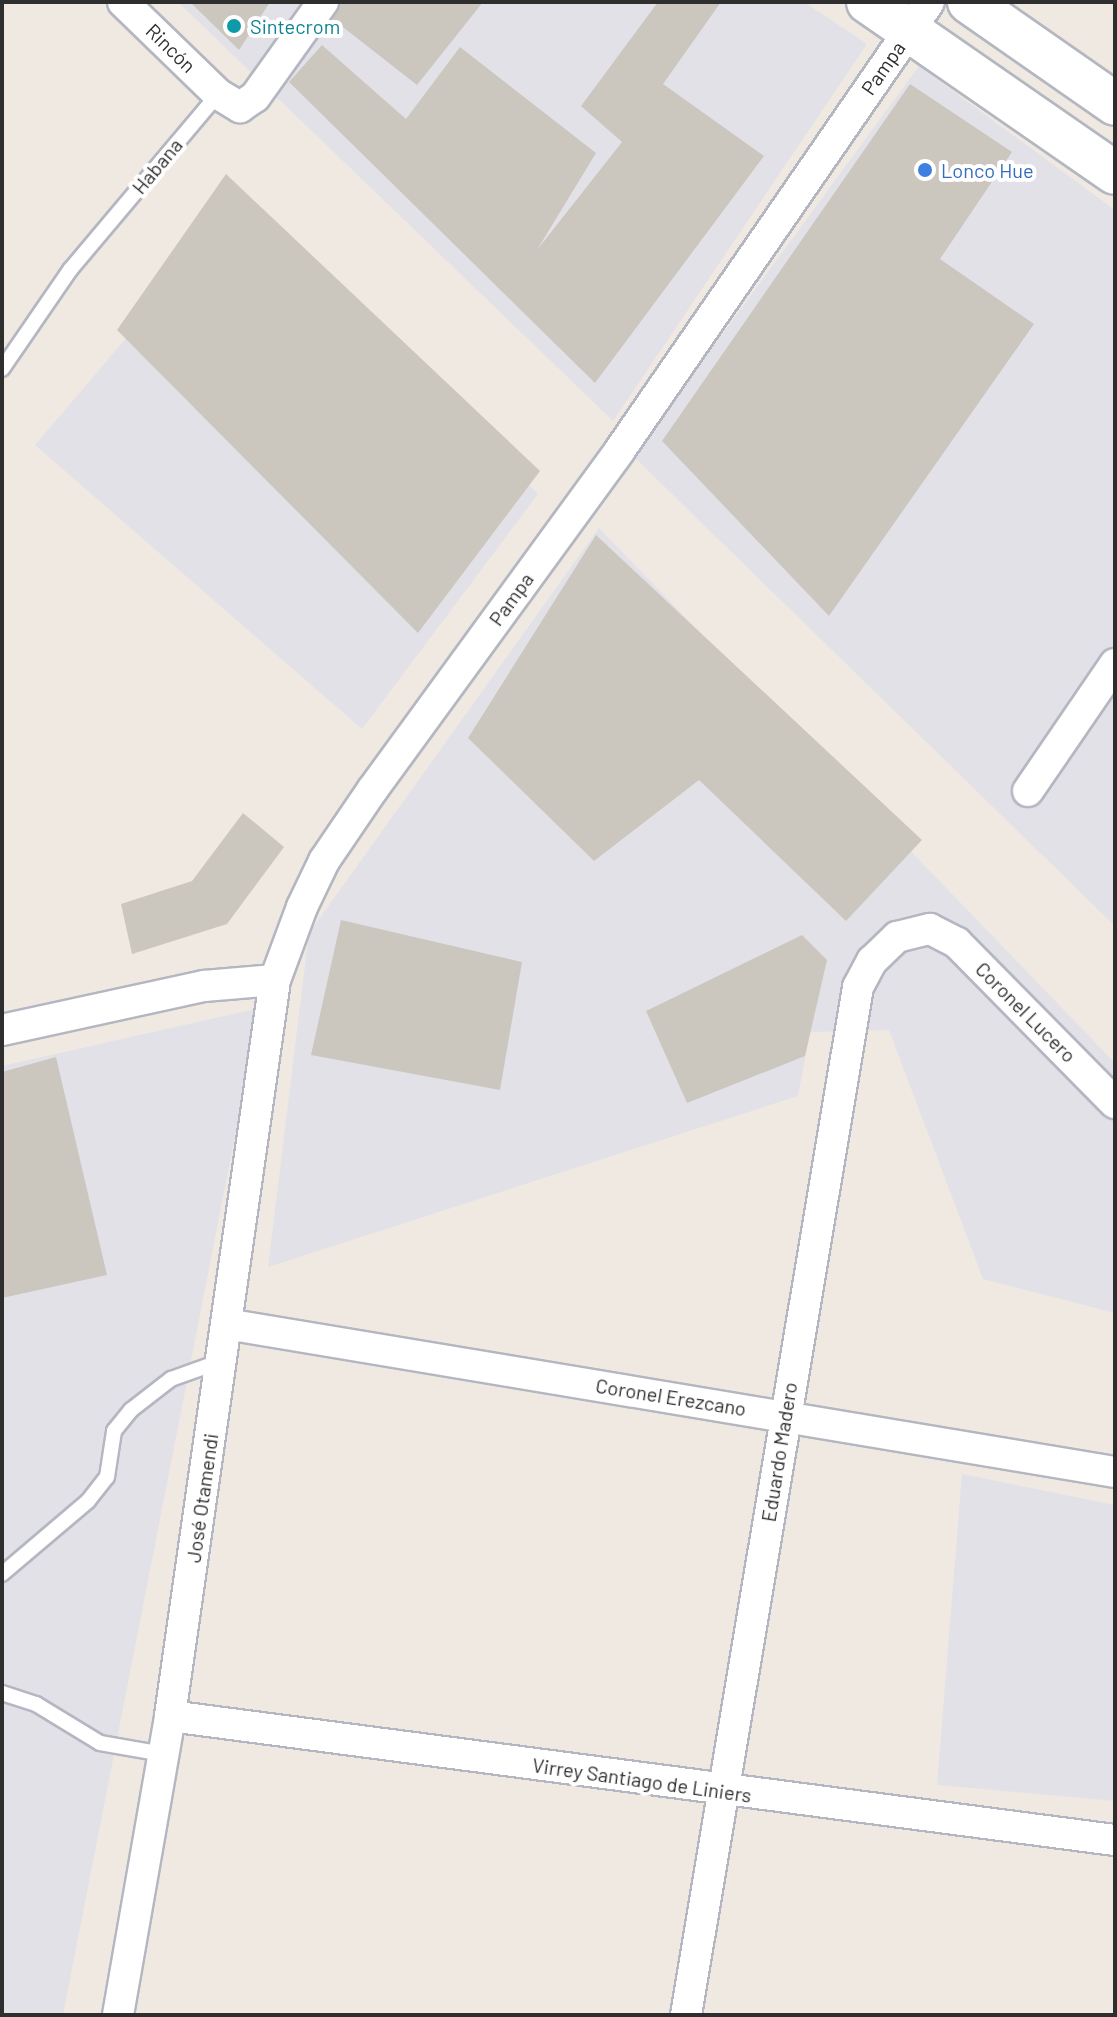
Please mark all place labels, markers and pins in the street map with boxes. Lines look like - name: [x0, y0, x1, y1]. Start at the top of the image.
- place label: Sintecrom: [250, 14, 340, 38]
- marker: Sintecrom: [225, 17, 243, 35]
- place label: Lonco Hue: [941, 158, 1034, 182]
- marker: Lonco Hue: [916, 161, 934, 179]

